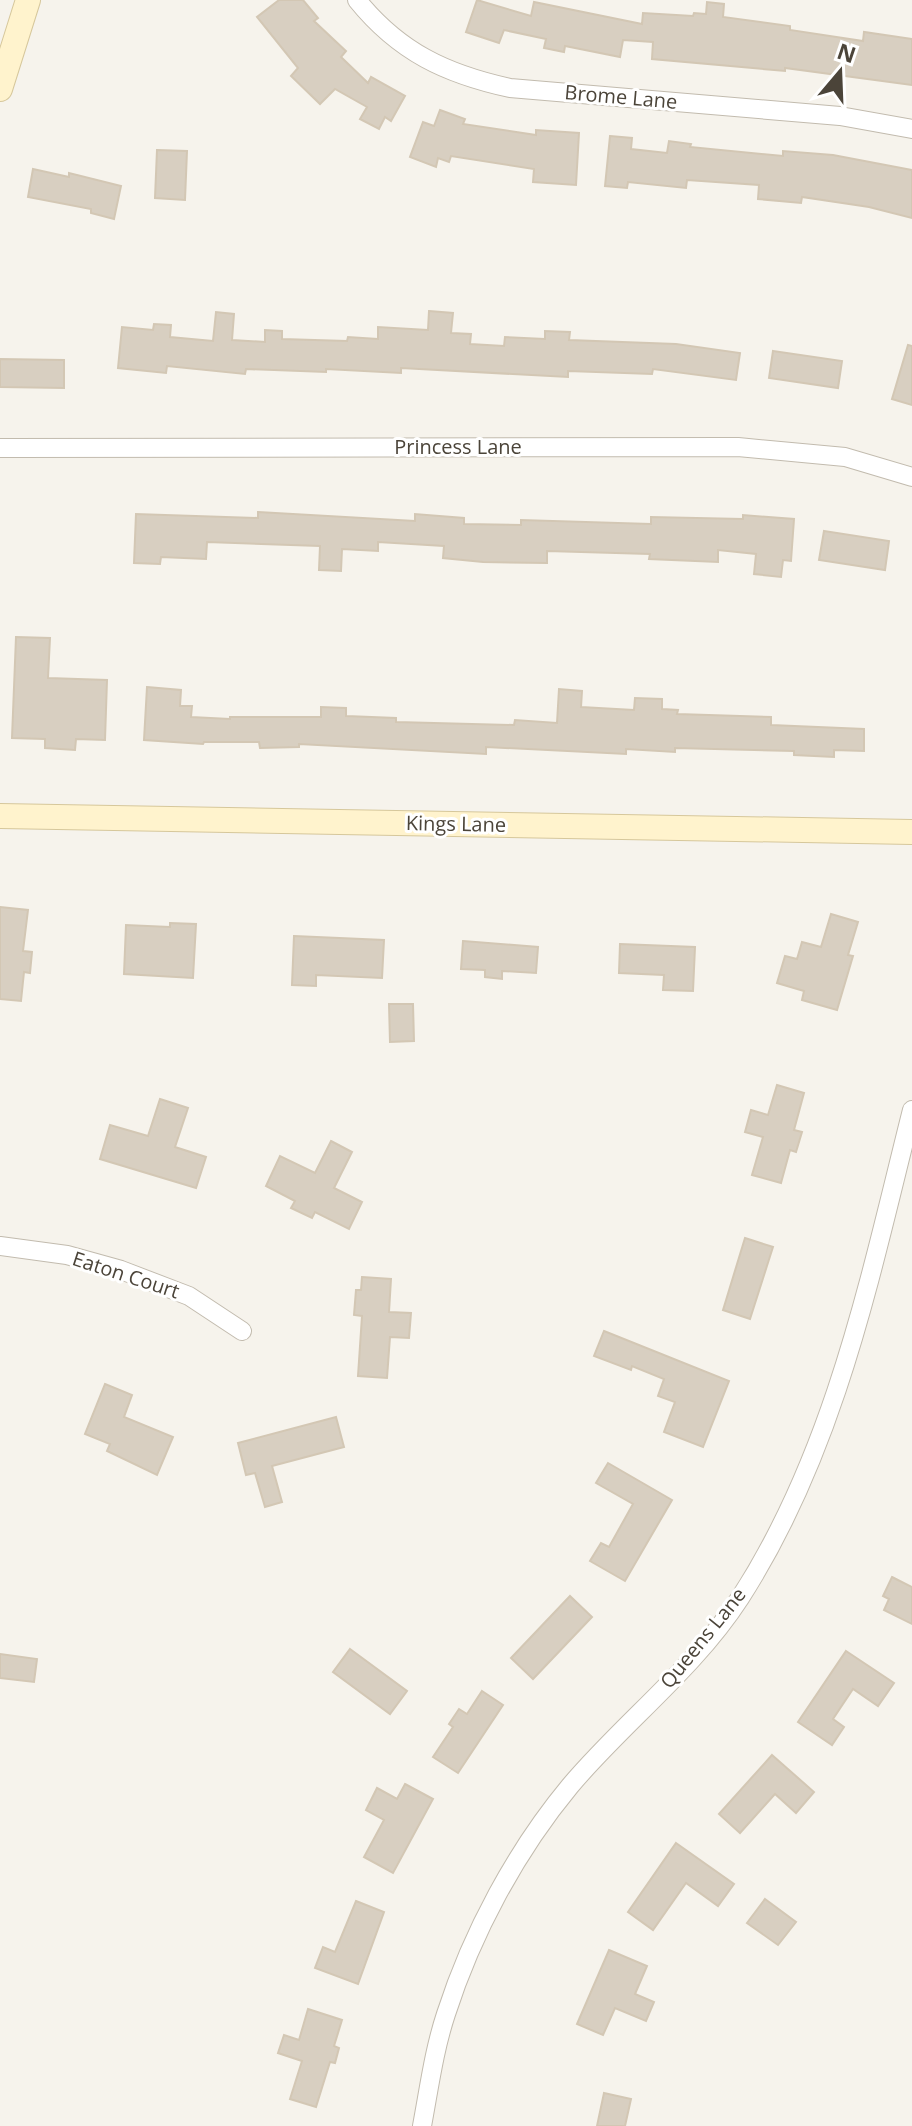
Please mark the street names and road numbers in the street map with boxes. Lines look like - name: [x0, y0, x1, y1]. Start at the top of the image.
- street label: Brome Lane: [564, 78, 679, 115]
- street label: Princess Lane: [394, 433, 522, 460]
- street label: Kings Lane: [406, 809, 506, 838]
- street label: Eaton Court: [69, 1245, 183, 1305]
- street label: Queens Lane: [654, 1582, 752, 1694]

